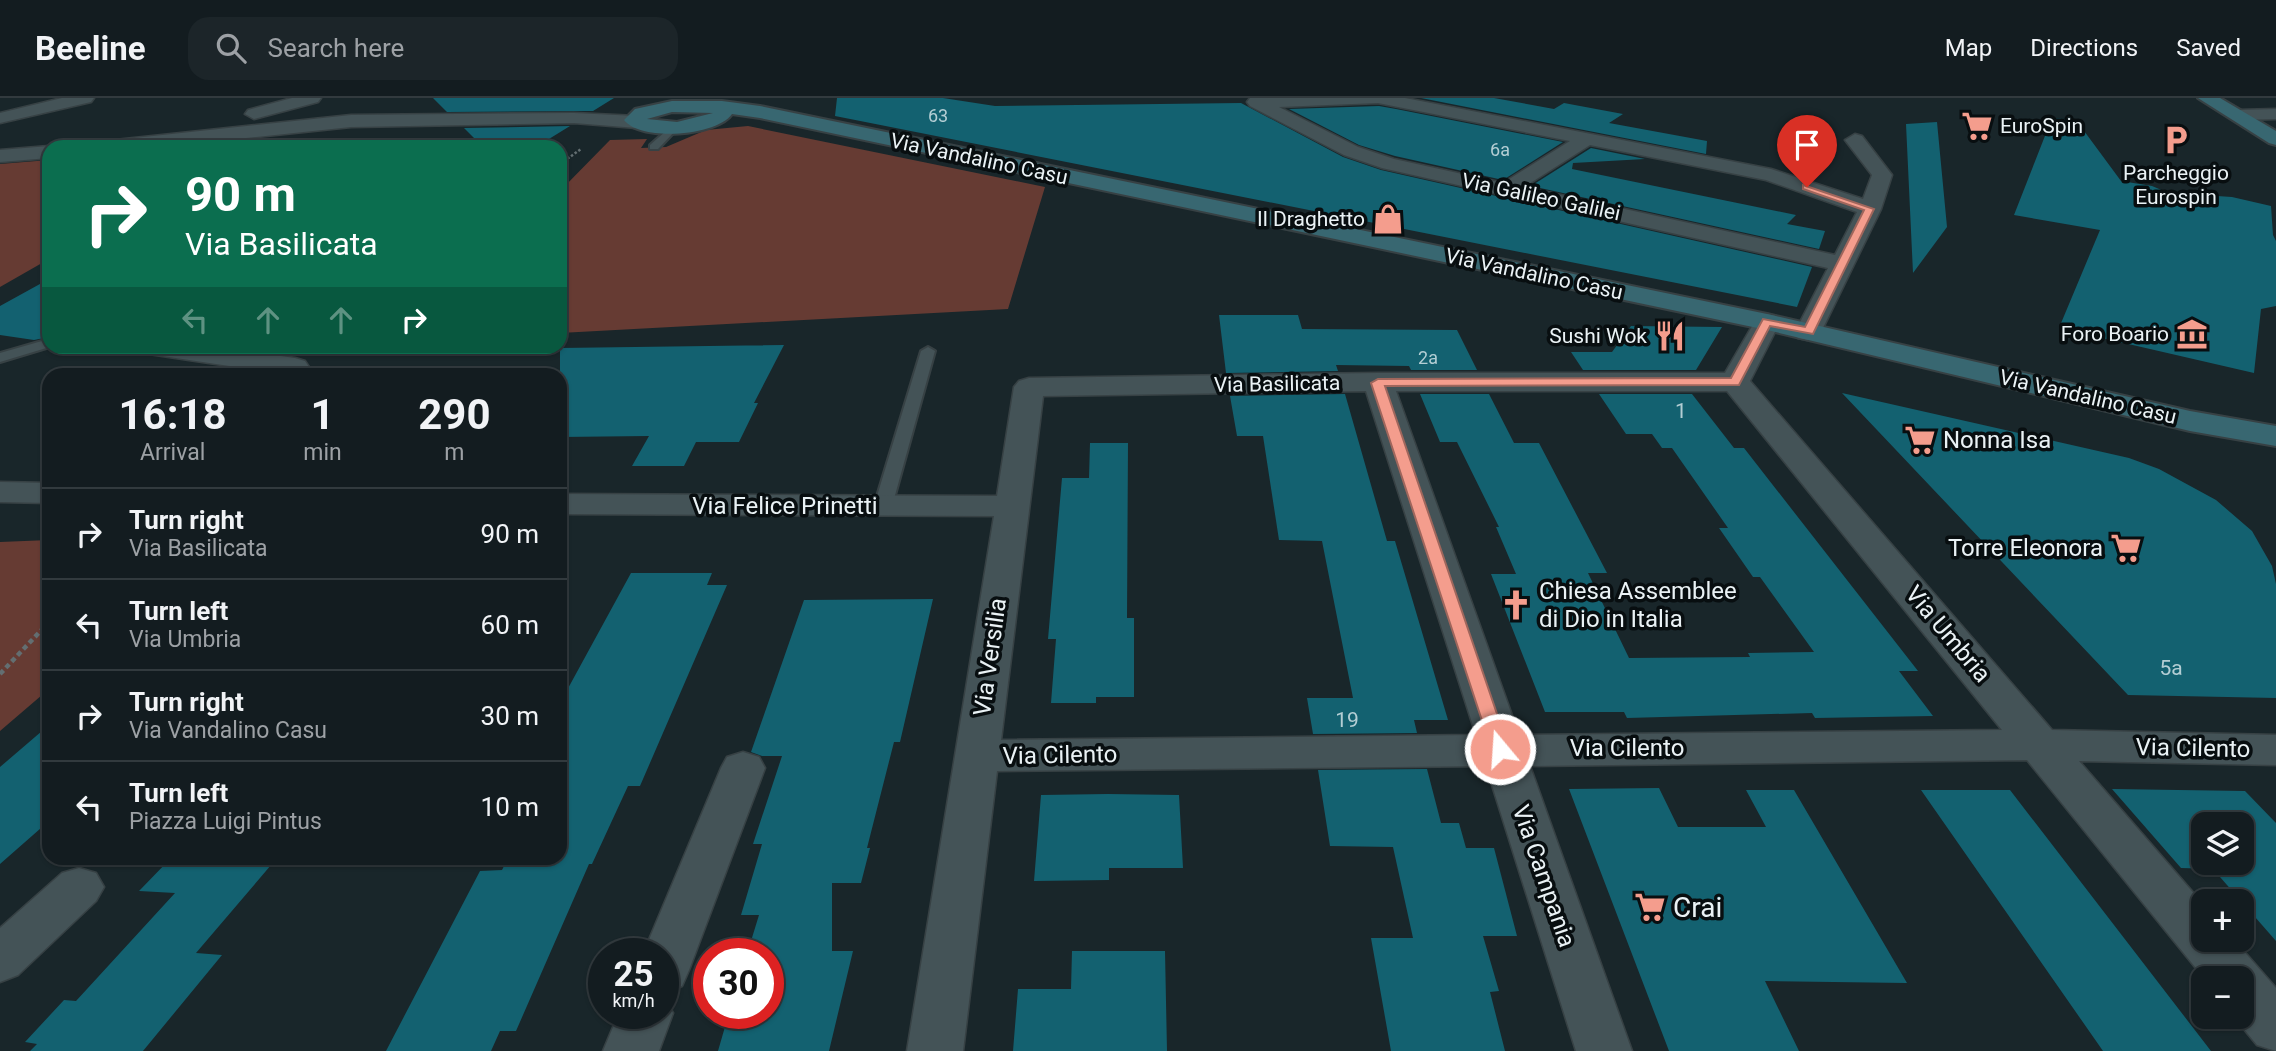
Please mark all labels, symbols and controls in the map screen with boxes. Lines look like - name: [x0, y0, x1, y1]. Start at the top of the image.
- search box: [188, 17, 678, 80]
- text: Beeline: [35, 29, 146, 68]
- icon: search: [212, 29, 250, 67]
- text: Search here: [268, 33, 404, 63]
- text: Map: [1945, 34, 1992, 62]
- text: Directions: [2030, 34, 2138, 62]
- text: Saved: [2176, 34, 2241, 62]
- house number: 63: [928, 105, 948, 126]
- supermarket icon: EuroSpin: [1960, 109, 1994, 143]
- place label: EuroSpin: [2000, 114, 2083, 138]
- pin: [1777, 115, 1837, 187]
- parking icon: Parcheggio Eurospin: [2159, 123, 2193, 157]
- icon: arrive: [1788, 126, 1826, 164]
- street label: Via Vandalino Casu: [888, 128, 1070, 190]
- house number: 6a: [1490, 139, 1510, 160]
- place label: Parcheggio Eurospin: [2123, 161, 2229, 209]
- text: 90 m: [185, 166, 296, 223]
- icon: right: [70, 168, 161, 259]
- street label: Via Galileo Galilei: [1459, 168, 1623, 226]
- shop icon: Il Draghetto: [1371, 202, 1405, 236]
- place label: Il Draghetto: [1257, 207, 1365, 231]
- text: Via Basilicata: [185, 225, 378, 263]
- street label: Via Vandalino Casu: [1443, 243, 1625, 305]
- icon: left: [176, 301, 214, 339]
- icon: ahead: [249, 301, 287, 339]
- icon: ahead: [322, 301, 360, 339]
- icon: right: [395, 301, 433, 339]
- museum icon: Foro Boario: [2175, 317, 2209, 351]
- restaurant icon: Sushi Wok: [1653, 319, 1687, 353]
- place label: Foro Boario: [2061, 322, 2169, 346]
- place label: Sushi Wok: [1549, 324, 1647, 348]
- house number: 2a: [1418, 347, 1438, 368]
- street label: Via Vandalino Casu: [1997, 365, 2179, 429]
- street label: Via Basilicata: [1214, 371, 1340, 397]
- text: 16:18: [119, 390, 227, 439]
- text: 1: [310, 390, 335, 439]
- text: 290: [418, 390, 491, 439]
- house number: 1: [1675, 399, 1687, 423]
- supermarket icon: Nonna Isa: [1903, 423, 1937, 457]
- place label: Nonna Isa: [1943, 426, 2051, 454]
- text: Arrival: [140, 439, 205, 466]
- text: min: [303, 439, 342, 466]
- text: m: [444, 439, 464, 466]
- street label: Via Felice Prinetti: [692, 492, 878, 520]
- text: Turn right: [129, 505, 244, 535]
- icon: right: [70, 515, 108, 553]
- text: 90 m: [481, 519, 539, 549]
- supermarket icon: Torre Eleonora: [2109, 531, 2143, 565]
- place label: Torre Eleonora: [1948, 534, 2103, 562]
- text: Via Basilicata: [129, 535, 268, 562]
- place label: Chiesa Assemblee di Dio in Italia: [1539, 577, 1737, 633]
- street label: Via Umbria: [1900, 580, 1996, 688]
- church icon: Chiesa Assemblee di Dio in Italia: [1499, 588, 1533, 622]
- text: Turn left: [129, 596, 228, 626]
- street label: Via Versilia: [968, 596, 1012, 718]
- icon: left: [70, 606, 108, 644]
- text: 60 m: [481, 610, 539, 640]
- text: Via Umbria: [129, 626, 241, 653]
- house number: 5a: [2159, 656, 2183, 680]
- text: Turn right: [129, 687, 244, 717]
- icon: right: [70, 697, 108, 735]
- text: 30 m: [481, 701, 539, 731]
- house number: 19: [1335, 708, 1359, 732]
- position arrow: [1463, 712, 1537, 786]
- text: Via Vandalino Casu: [129, 717, 327, 744]
- street label: Via Cilento: [2135, 733, 2251, 763]
- street label: Via Cilento: [1570, 734, 1684, 762]
- street label: Via Cilento: [1002, 740, 1118, 770]
- text: Turn left: [129, 778, 228, 808]
- icon: left: [70, 788, 108, 826]
- text: 10 m: [481, 792, 539, 822]
- street label: Via Campania: [1507, 801, 1581, 951]
- text: Piazza Luigi Pintus: [129, 808, 322, 835]
- map controls: [2191, 812, 2254, 1029]
- button: layers: [2191, 812, 2254, 875]
- button: +: [2191, 889, 2254, 952]
- supermarket icon: Crai: [1633, 890, 1667, 924]
- place label: Crai: [1673, 891, 1722, 924]
- speed limit sign: 30: [693, 938, 784, 1029]
- text: 25: [613, 954, 654, 995]
- button: −: [2191, 966, 2254, 1029]
- text: km/h: [612, 990, 655, 1011]

